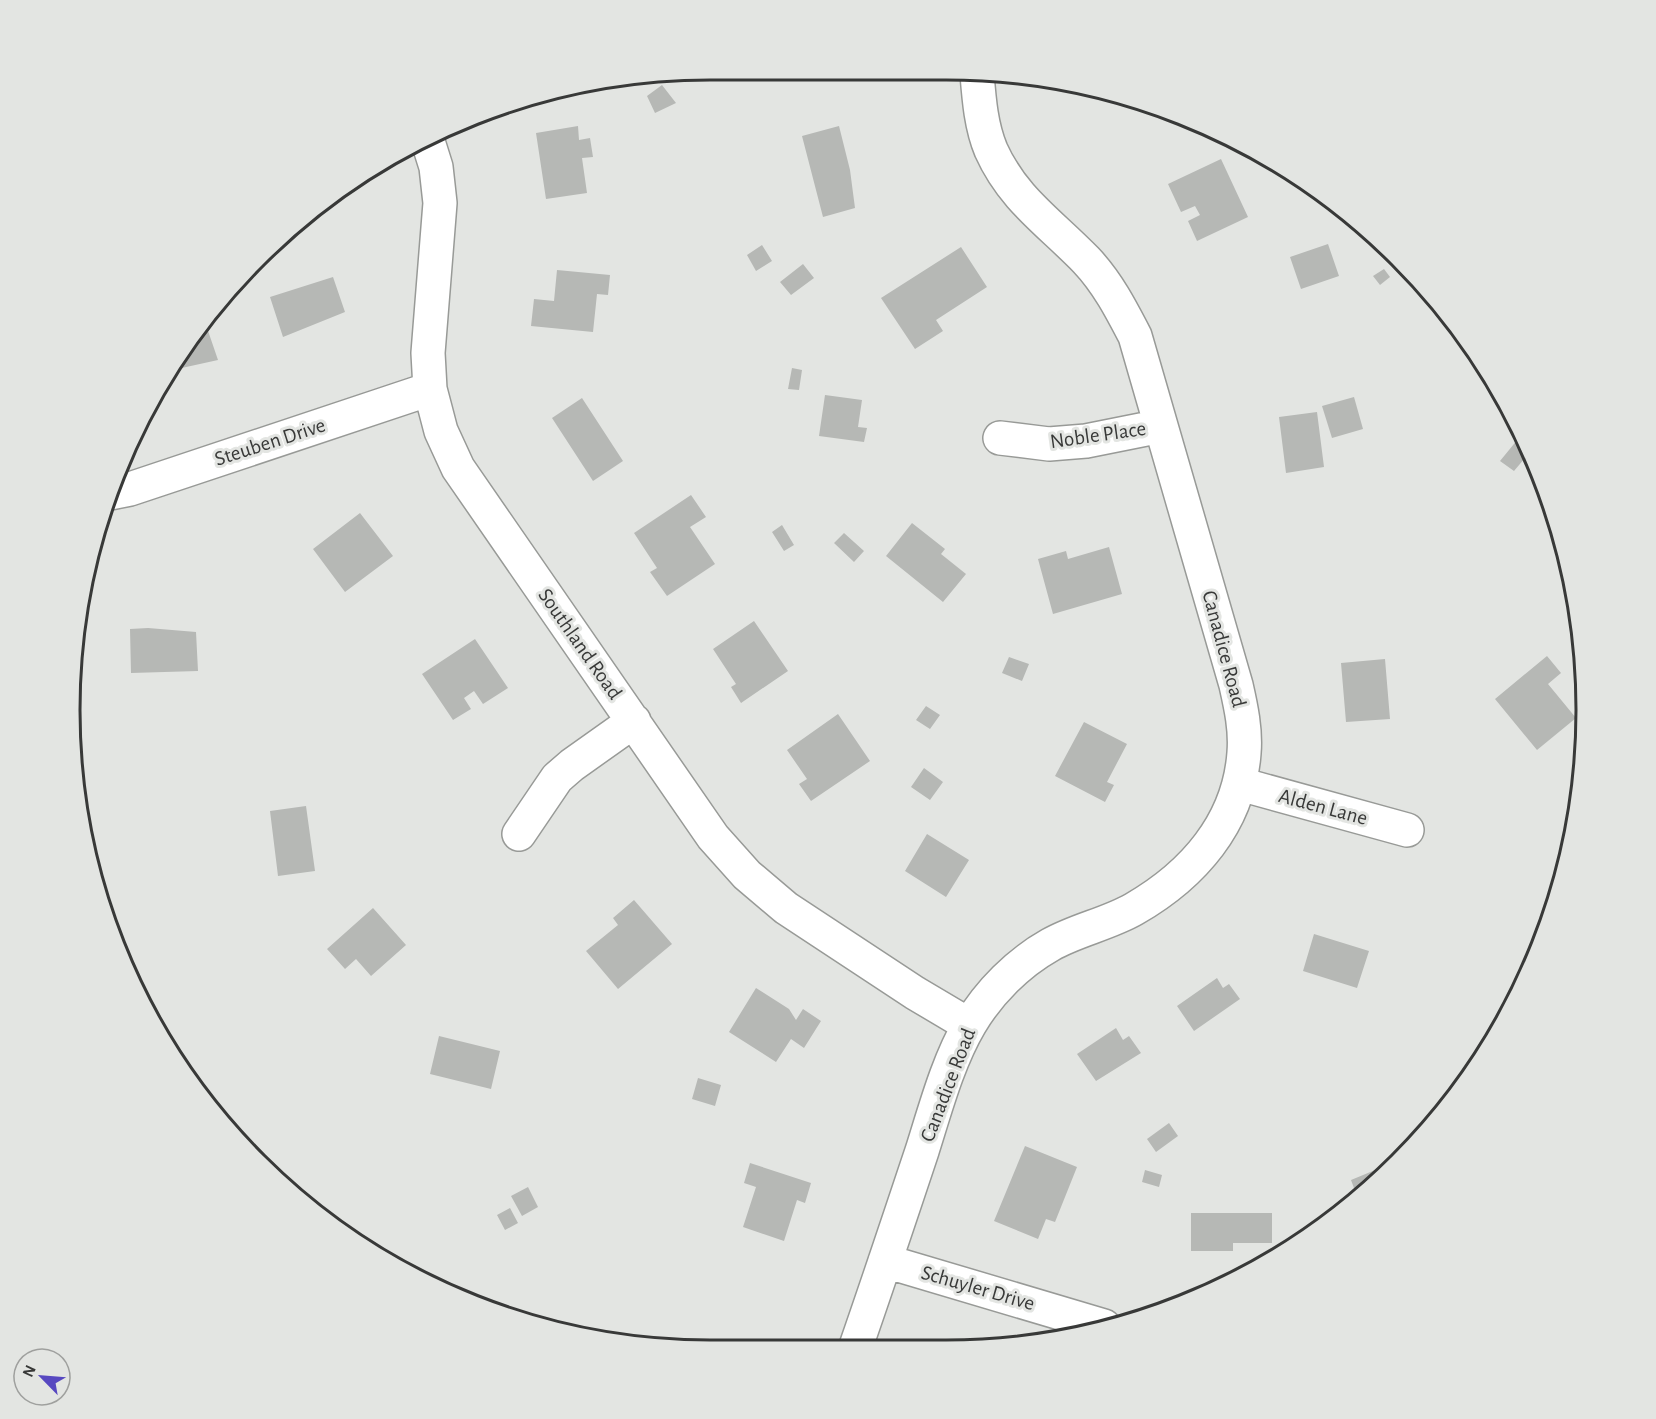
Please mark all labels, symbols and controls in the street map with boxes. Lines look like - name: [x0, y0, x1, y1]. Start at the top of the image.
- street label: Steuben Drive: [212, 414, 328, 470]
- street label: Noble Place: [1049, 418, 1147, 452]
- street label: Southland Road: [534, 585, 626, 703]
- street label: Canadice Road: [1198, 588, 1250, 710]
- street label: Alden Lane: [1276, 785, 1370, 829]
- street label: Canadice Road: [917, 1025, 979, 1145]
- street label: Schuyler Drive: [919, 1262, 1037, 1314]
- north arrow: [12, 1347, 72, 1407]
- text: N: [20, 1363, 39, 1380]

